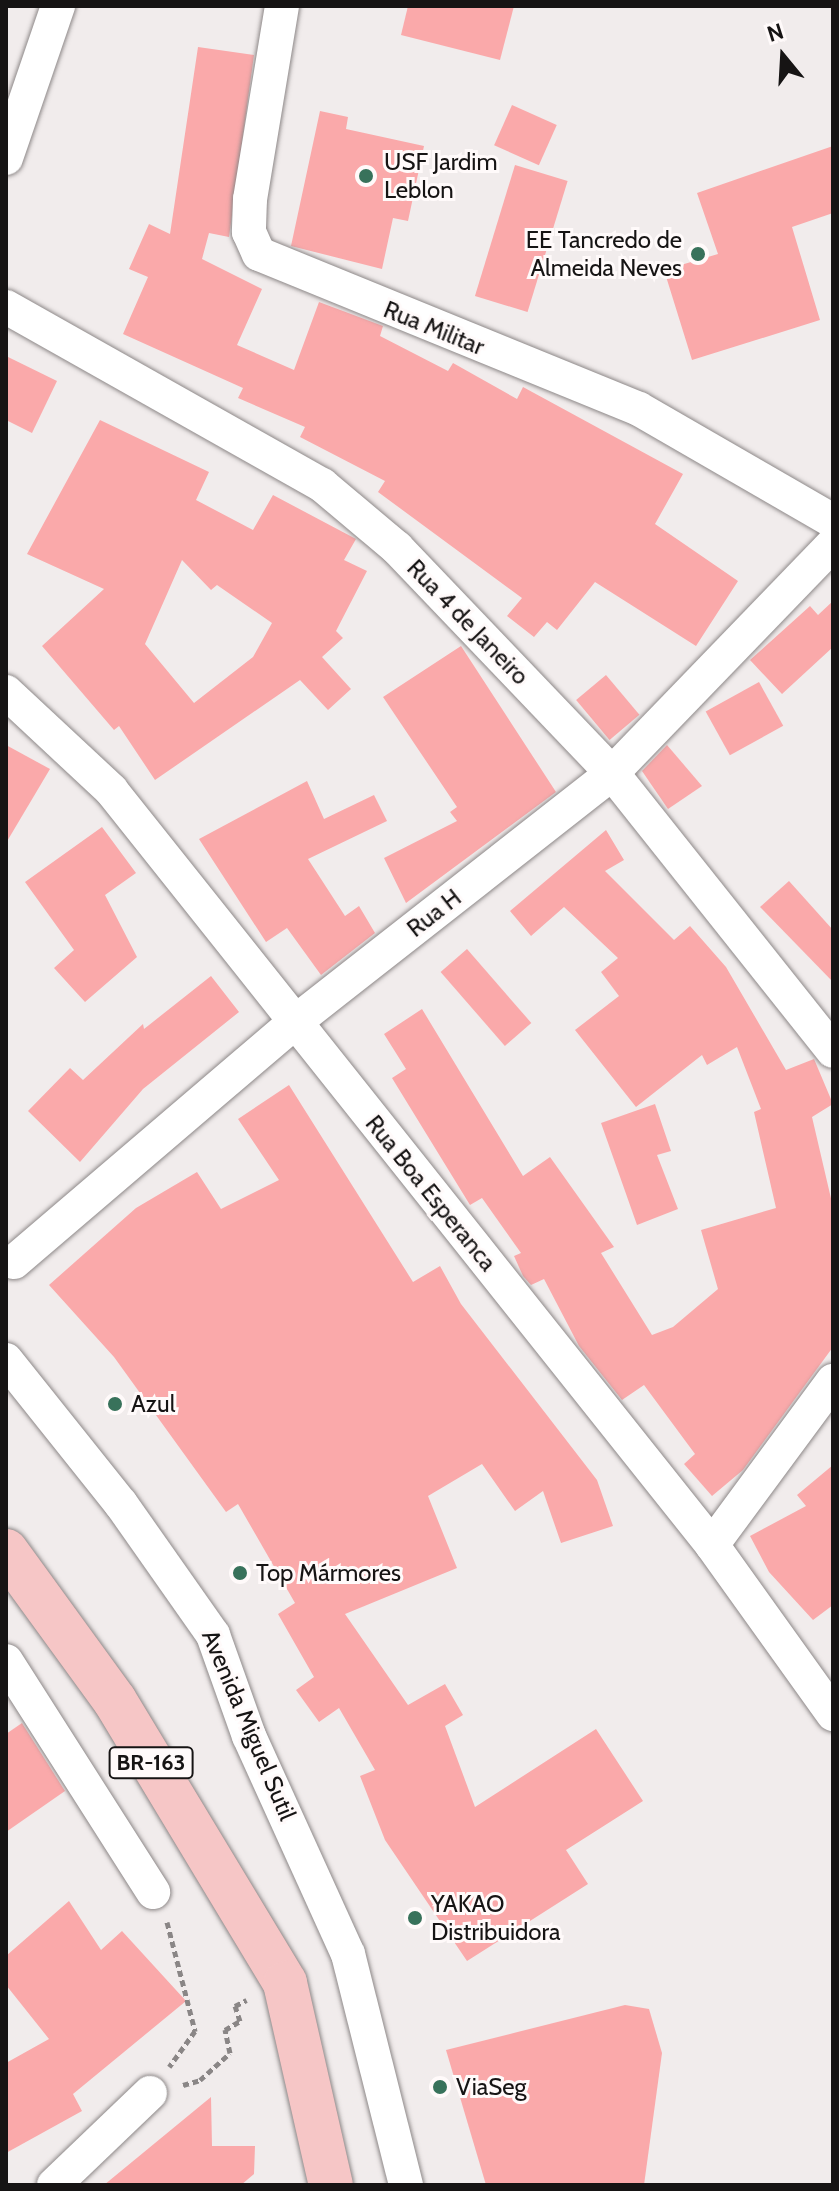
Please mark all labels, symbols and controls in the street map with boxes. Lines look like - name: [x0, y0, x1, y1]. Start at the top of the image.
- north arrow: [743, 16, 823, 96]
- text: N: [764, 17, 787, 48]
- place label: USF Jardim Leblon: [384, 148, 497, 204]
- marker: USF Jardim Leblon: [355, 165, 377, 187]
- place label: EE Tancredo de Almeida Neves: [526, 226, 682, 282]
- marker: EE Tancredo de Almeida Neves: [689, 245, 707, 263]
- street label: Rua Militar: [379, 295, 489, 361]
- street label: Rua 4 de Janeiro: [401, 554, 535, 690]
- street label: Rua H: [401, 883, 467, 943]
- street label: Rua Boa Esperanca: [360, 1109, 502, 1277]
- place label: Azul: [131, 1390, 175, 1418]
- marker: Azul: [106, 1395, 124, 1413]
- place label: Top Mármores: [256, 1559, 401, 1587]
- marker: Top Mármores: [231, 1564, 249, 1582]
- street label: Avenida Miguel Sutil: [196, 1625, 302, 1825]
- road number: BR-163: [107, 1745, 195, 1781]
- place label: YAKAO Distribuidora: [431, 1890, 561, 1946]
- marker: YAKAO Distribuidora: [406, 1909, 424, 1927]
- place label: ViaSeg: [456, 2073, 526, 2101]
- marker: ViaSeg: [431, 2078, 449, 2096]

